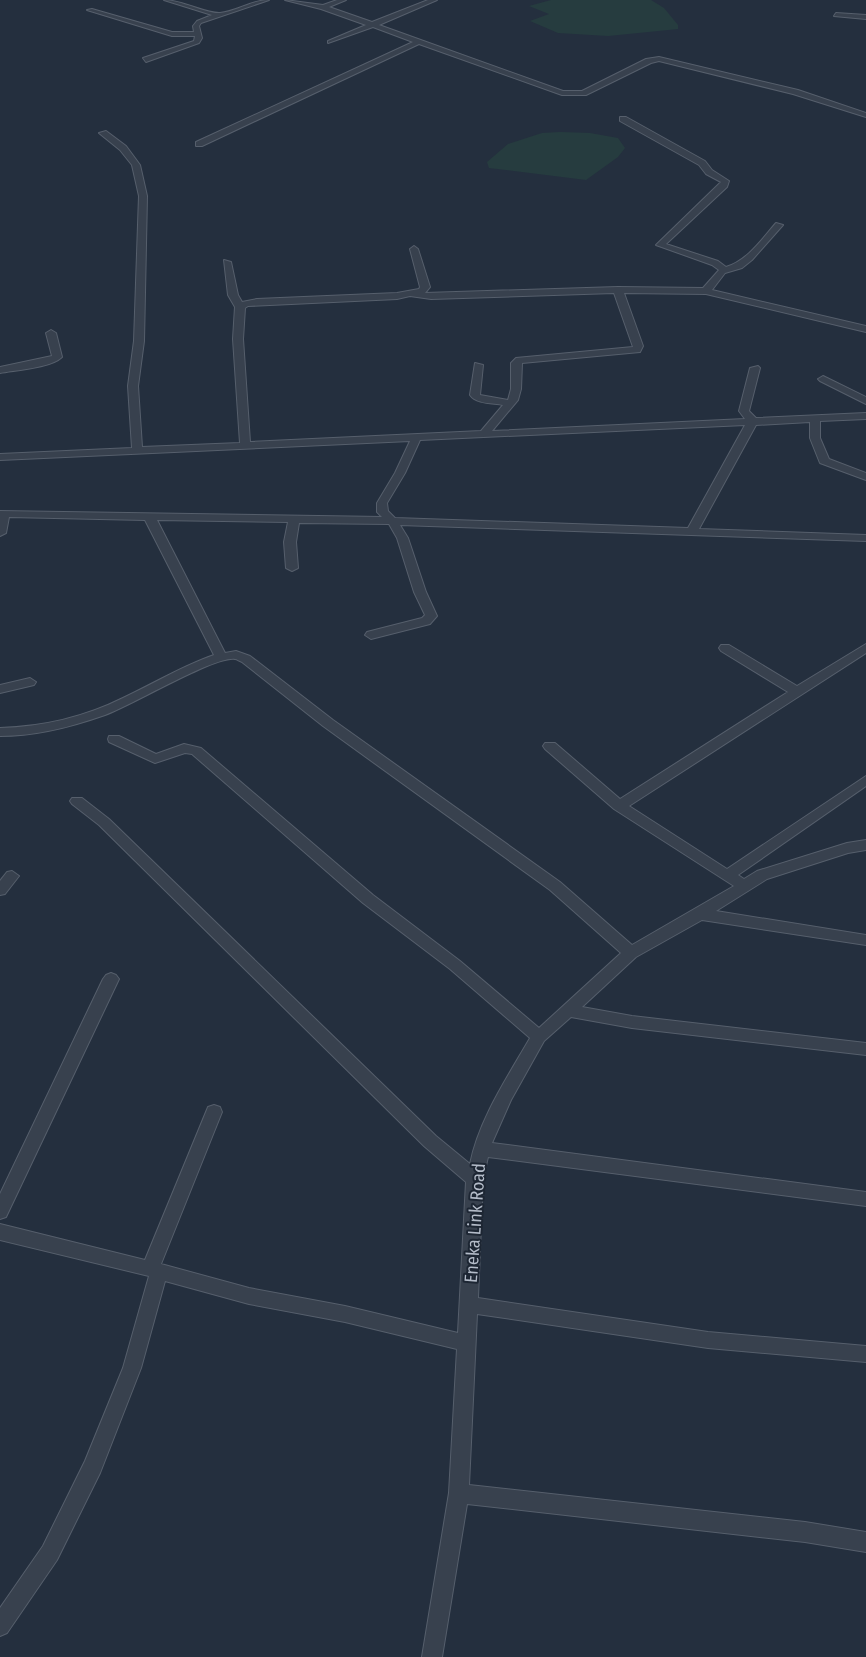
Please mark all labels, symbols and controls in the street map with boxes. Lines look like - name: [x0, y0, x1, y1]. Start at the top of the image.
- street label: Eneka Link Road: [460, 1163, 490, 1283]

